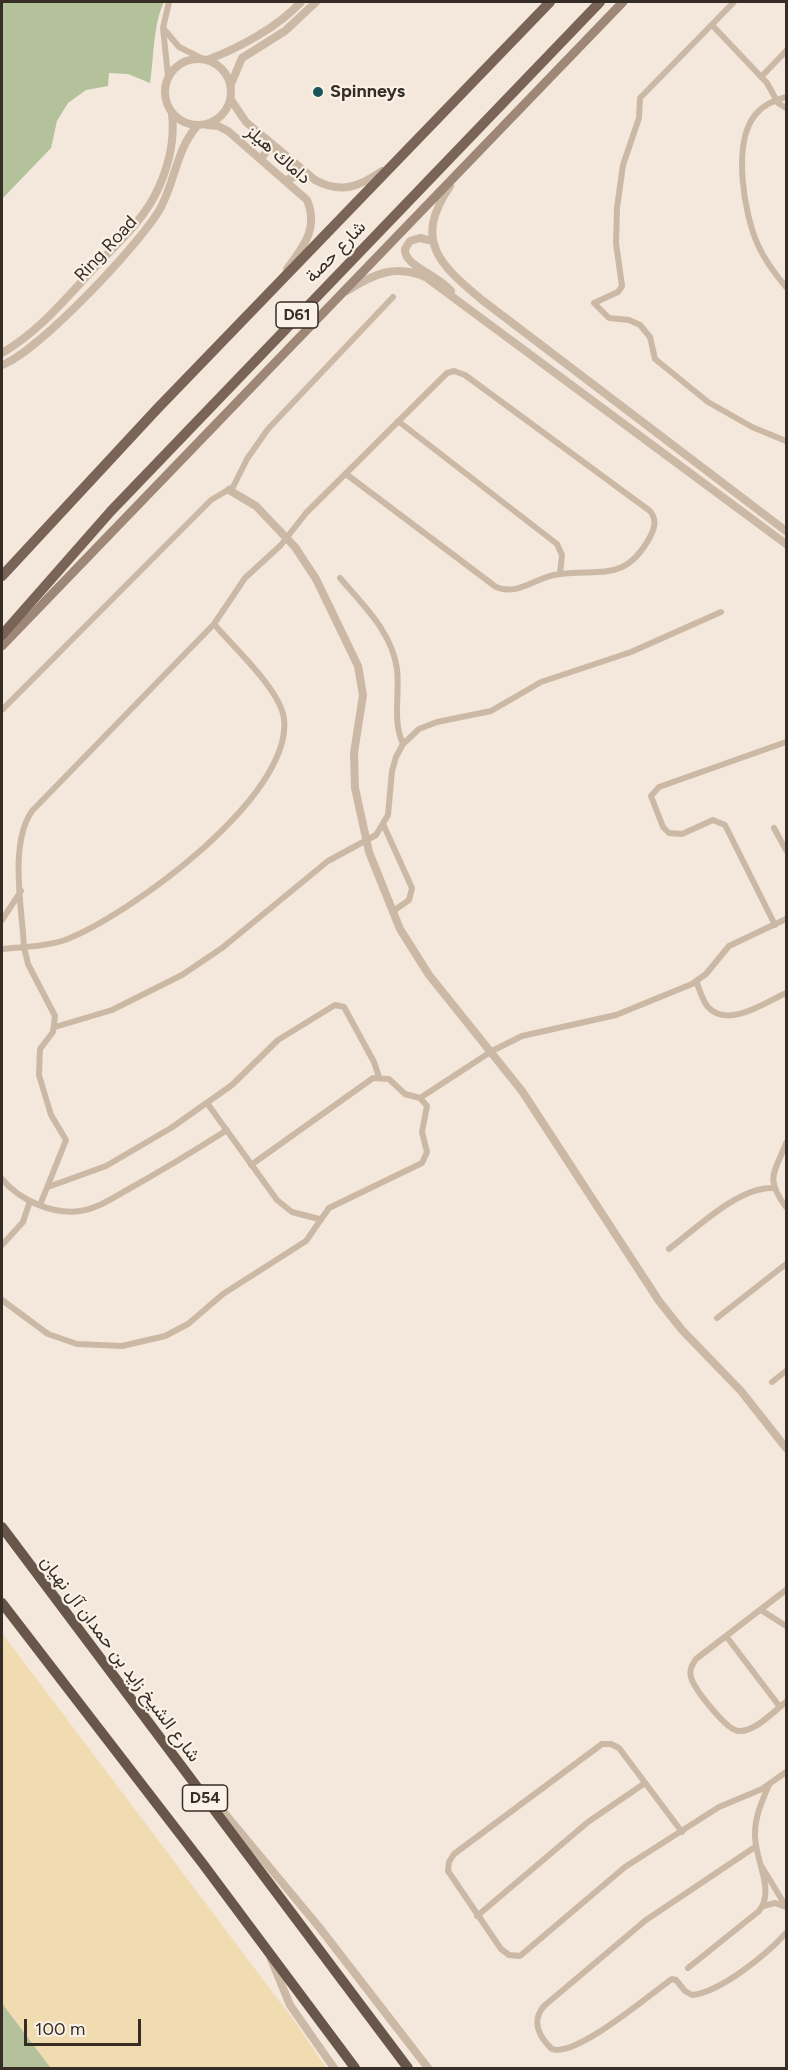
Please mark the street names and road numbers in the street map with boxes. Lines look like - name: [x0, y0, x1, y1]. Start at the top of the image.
- street label: داماك هيلز: [241, 121, 315, 189]
- street label: Ring Road: [70, 212, 142, 286]
- street label: شارع حصة: [301, 217, 371, 287]
- road number: D61: [276, 302, 318, 328]
- street label: شارع الشيخ زايد بن حمدان آل نهيان: [35, 1552, 205, 1766]
- road number: D54: [182, 1785, 228, 1811]

